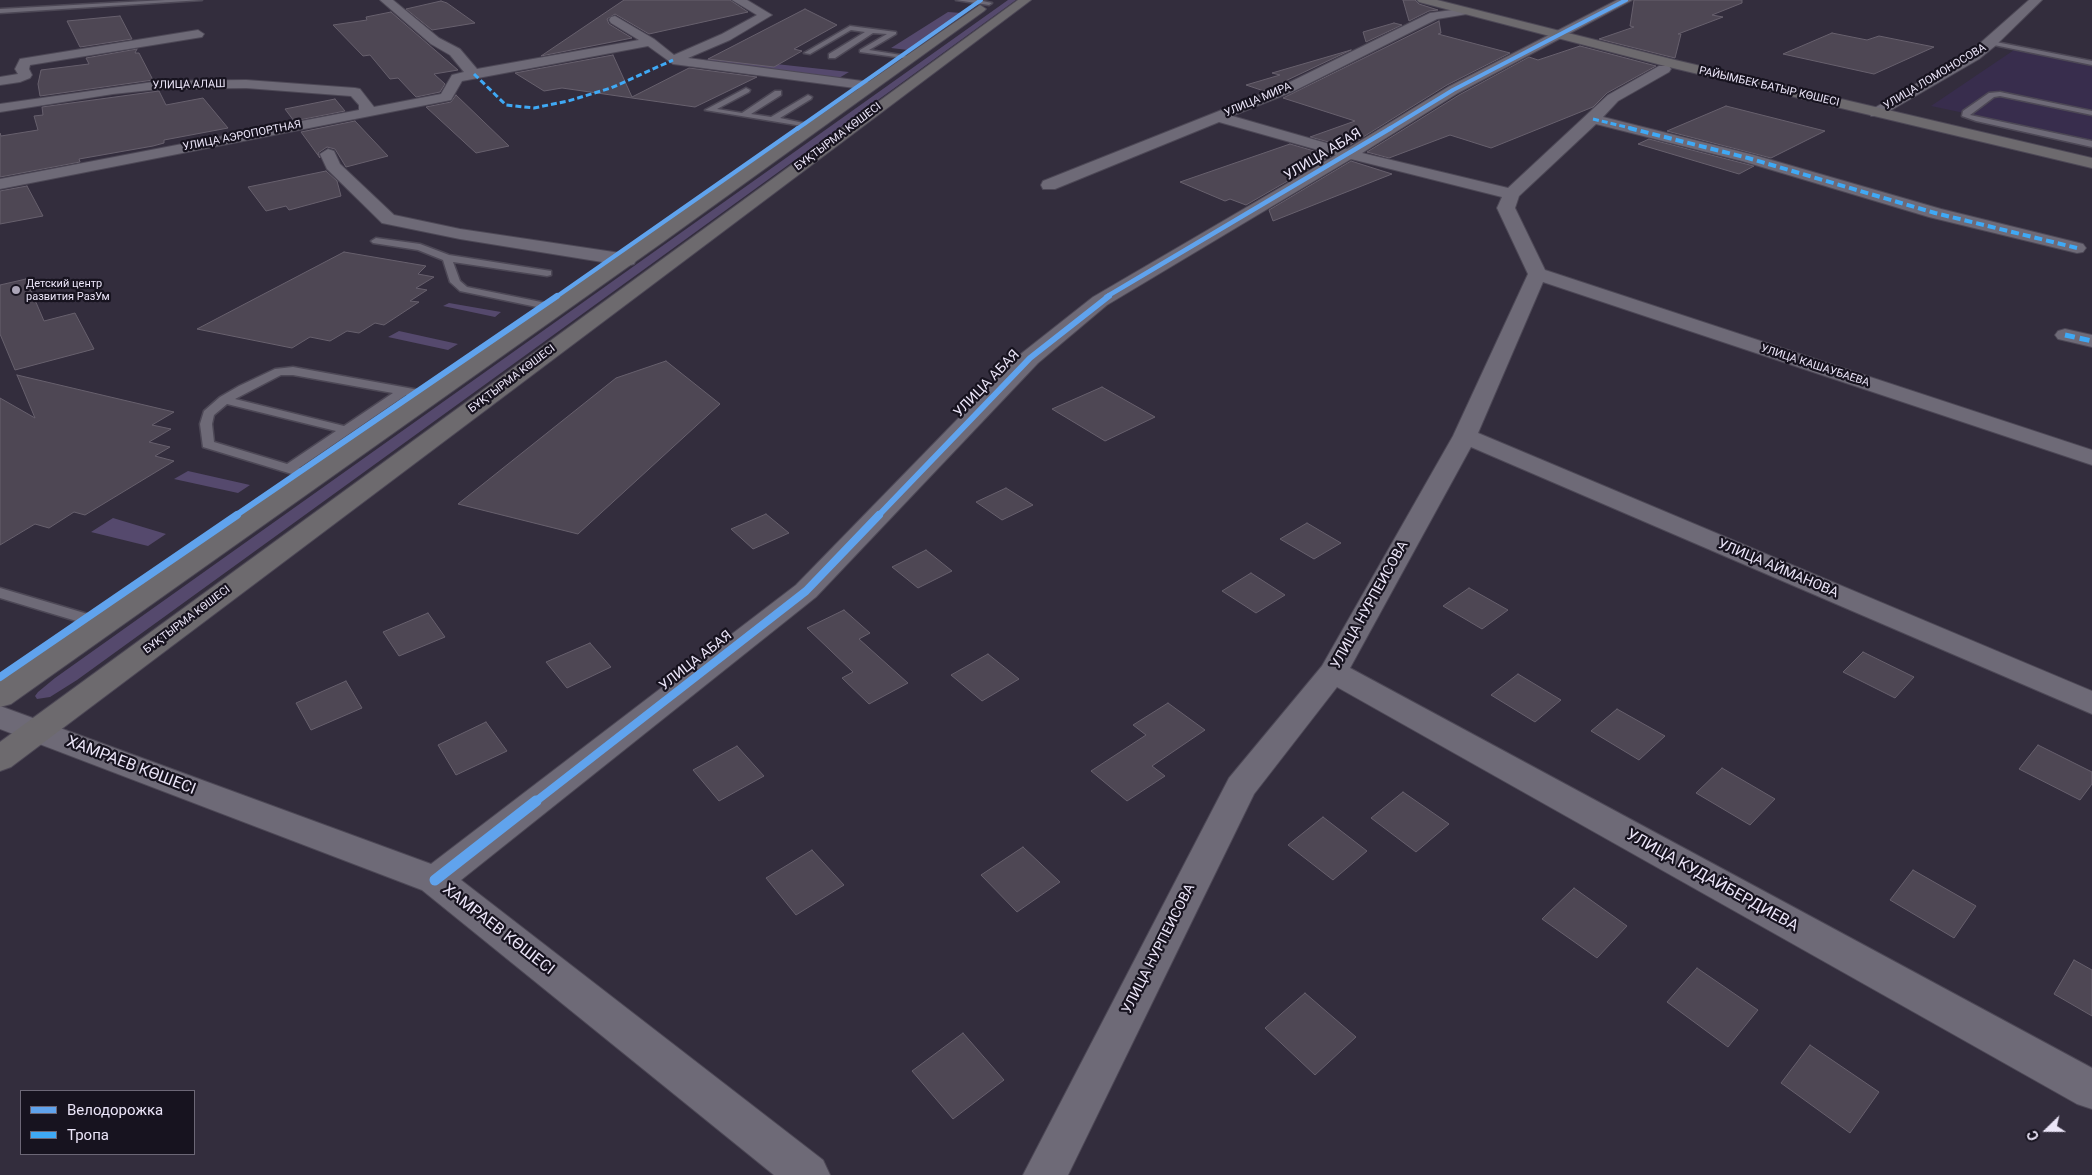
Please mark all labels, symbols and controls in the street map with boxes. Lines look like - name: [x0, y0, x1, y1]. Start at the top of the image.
- street label: УЛИЦА ЛОМОНОСОВА: [1881, 41, 1989, 113]
- street label: РАЙЫМБЕК БАТЫР КӨШЕСІ: [1698, 64, 1840, 110]
- street label: УЛИЦА АЛАШ: [152, 78, 226, 92]
- street label: УЛИЦА МИРА: [1223, 80, 1293, 120]
- street label: БҰҚТЫРМА КӨШЕСІ: [792, 100, 884, 174]
- street label: УЛИЦА АЭРОПОРТНАЯ: [182, 118, 302, 154]
- street label: УЛИЦА АБАЯ: [1281, 125, 1365, 185]
- place label: Детский центр развития РазУм: [26, 277, 110, 303]
- marker: Детский центр развития РазУм: [10, 284, 22, 296]
- street label: БҰҚТЫРМА КӨШЕСІ: [466, 342, 558, 416]
- street label: УЛИЦА КАШАУБАЕВА: [1759, 342, 1871, 390]
- street label: УЛИЦА АБАЯ: [951, 347, 1023, 421]
- street label: УЛИЦА АЙМАНОВА: [1715, 536, 1841, 602]
- street label: УЛИЦА НУРПЕИСОВА: [1328, 538, 1412, 672]
- street label: БҰҚТЫРМА КӨШЕСІ: [141, 583, 233, 657]
- street label: УЛИЦА АБАЯ: [656, 628, 736, 694]
- street label: ХАМРАЕВ КӨШЕСІ: [64, 733, 198, 799]
- street label: УЛИЦА КУДАЙБЕРДИЕВА: [1623, 826, 1801, 936]
- street label: ХАМРАЕВ КӨШЕСІ: [438, 880, 558, 980]
- street label: УЛИЦА НУРПЕИСОВА: [1119, 881, 1199, 1017]
- legend: [20, 1090, 195, 1155]
- text: Велодорожка: [67, 1101, 163, 1119]
- north arrow: [2022, 1105, 2072, 1155]
- text: Тропа: [67, 1126, 109, 1144]
- text: С: [2024, 1128, 2042, 1143]

